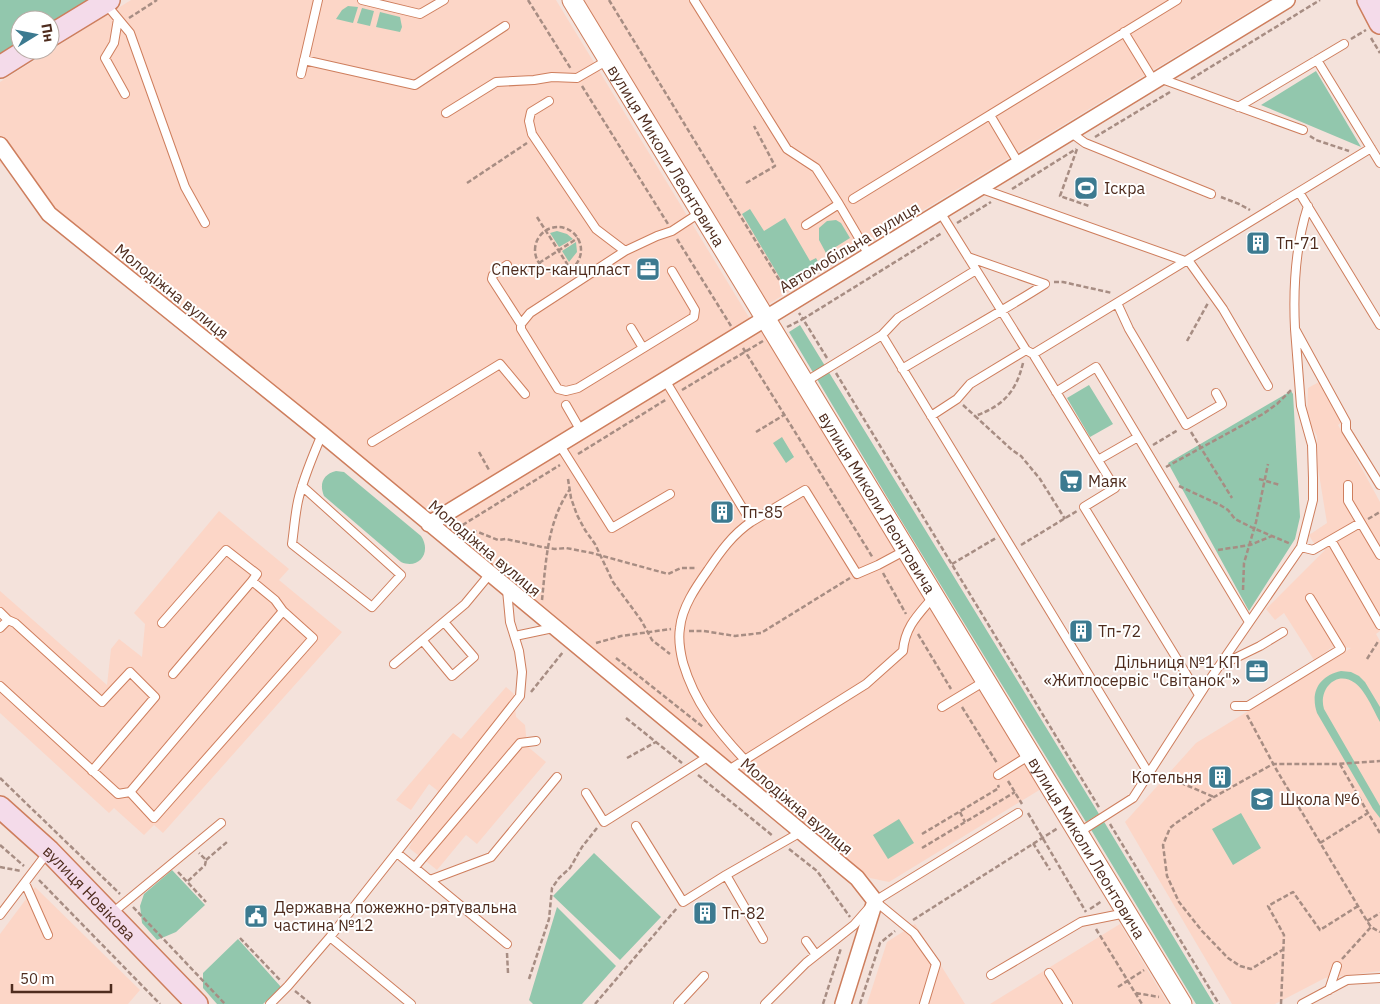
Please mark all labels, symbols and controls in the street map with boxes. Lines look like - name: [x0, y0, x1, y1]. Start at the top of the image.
- north arrow: [10, 10, 60, 60]
- text: Пн: [37, 22, 58, 43]
- street label: вулиця Миколи Леонтовича: [604, 61, 730, 250]
- sports icon: Іскра: [1073, 175, 1099, 201]
- place label: Іскра: [1104, 178, 1145, 198]
- street label: Автомобільна вулиця: [775, 197, 923, 297]
- building icon: Тп-71: [1245, 230, 1271, 256]
- place label: Тп-71: [1276, 233, 1319, 253]
- street label: Молодіжна вулиця: [111, 239, 233, 343]
- office icon: Спектр-канцпласт: [635, 256, 661, 282]
- place label: Спектр-канцпласт: [491, 259, 630, 279]
- street label: вулиця Миколи Леонтовича: [814, 408, 940, 597]
- supermarket icon: Маяк: [1058, 468, 1084, 494]
- place label: Маяк: [1088, 471, 1127, 491]
- street label: Молодіжна вулиця: [425, 495, 545, 601]
- building icon: Тп-85: [709, 499, 735, 525]
- place label: Тп-85: [740, 502, 783, 522]
- building icon: Тп-72: [1068, 618, 1094, 644]
- place label: Тп-72: [1098, 621, 1141, 641]
- place label: Дільниця №1 КП «Житлосервіс "Світанок"»: [1044, 652, 1240, 690]
- office icon: Дільниця №1 КП «Житлосервіс "Світанок"»: [1244, 658, 1270, 684]
- street label: Молодіжна вулиця: [737, 753, 857, 859]
- street label: вулиця Миколи Леонтовича: [1024, 753, 1150, 943]
- building icon: Котельня: [1207, 764, 1233, 790]
- place label: Котельня: [1132, 767, 1202, 787]
- school or university icon: Школа №6: [1249, 786, 1275, 812]
- place label: Школа №6: [1280, 789, 1360, 809]
- street label: вулиця Новікова: [39, 841, 140, 945]
- place label: Державна пожежно-рятувальна частина №12: [274, 897, 517, 935]
- building icon: Тп-82: [692, 900, 718, 926]
- public building icon: Державна пожежно-рятувальна частина №12: [243, 903, 269, 929]
- place label: Тп-82: [722, 903, 765, 923]
- scale bar: [12, 962, 111, 994]
- text: 50 m: [20, 969, 55, 988]

